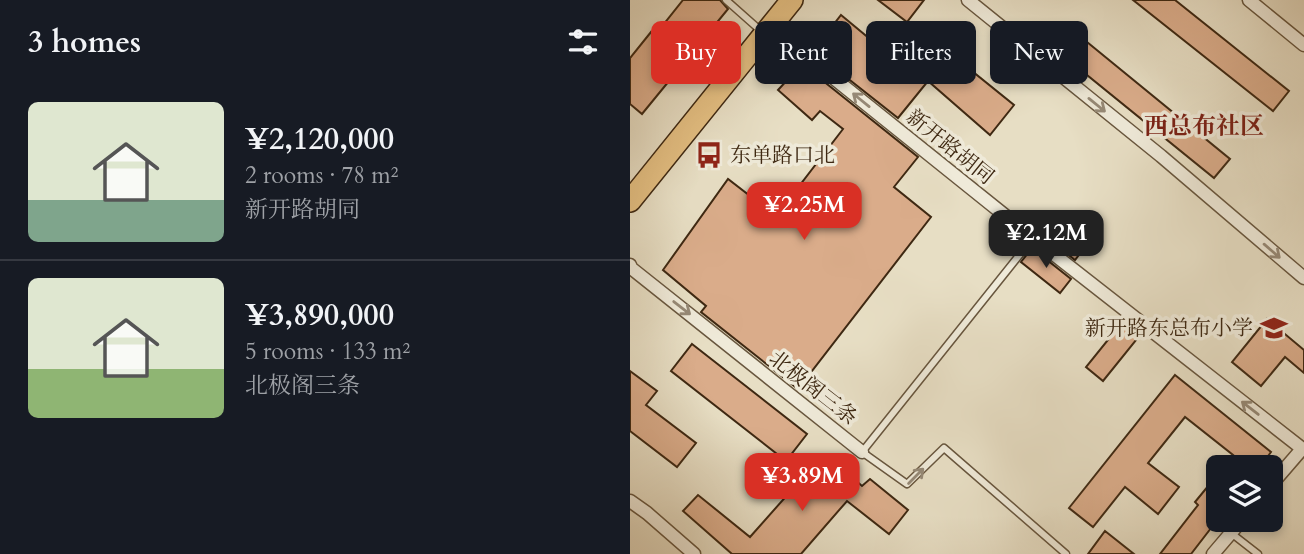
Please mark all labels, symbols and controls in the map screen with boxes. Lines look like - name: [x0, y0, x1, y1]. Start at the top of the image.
- chip: Buy: [651, 21, 741, 84]
- chip: Rent: [755, 21, 852, 84]
- chip: Filters: [866, 21, 976, 84]
- chip: New: [990, 21, 1088, 84]
- text: 3 homes: [28, 22, 141, 63]
- icon: filters: [564, 23, 602, 61]
- one-way arrow: [852, 92, 870, 107]
- one-way arrow: [1088, 97, 1106, 112]
- street label: 新开路胡同: [900, 103, 1000, 191]
- district label: 西总布社区: [1144, 110, 1264, 143]
- text: ¥2,120,000: [245, 119, 394, 160]
- icon: home: [84, 130, 168, 214]
- bus stop icon: 东单路口北: [694, 140, 724, 170]
- place label: 东单路口北: [730, 141, 835, 170]
- text: 2 rooms · 78 m²: [245, 160, 398, 191]
- pin: ¥2.25M: [747, 182, 861, 242]
- text: ¥2.25M: [763, 189, 845, 220]
- text: 新开路胡同: [245, 194, 360, 225]
- pin: ¥2.12M: [989, 210, 1103, 270]
- text: ¥2.12M: [1005, 217, 1087, 248]
- one-way arrow: [1263, 243, 1281, 259]
- text: ¥3,890,000: [245, 295, 394, 336]
- one-way arrow: [672, 301, 690, 316]
- icon: home: [84, 306, 168, 390]
- school or university icon: 新开路东总布小学: [1259, 313, 1289, 343]
- place label: 新开路东总布小学: [1085, 314, 1253, 343]
- text: 5 rooms · 133 m²: [245, 336, 410, 367]
- street label: 北极阁三条: [763, 344, 863, 432]
- text: 北极阁三条: [245, 370, 360, 401]
- one-way arrow: [1242, 401, 1260, 416]
- pin: ¥3.89M: [745, 454, 859, 513]
- map controls: [1206, 455, 1283, 532]
- button: layers: [1206, 455, 1283, 532]
- text: ¥3.89M: [761, 460, 843, 491]
- one-way arrow: [908, 467, 925, 484]

